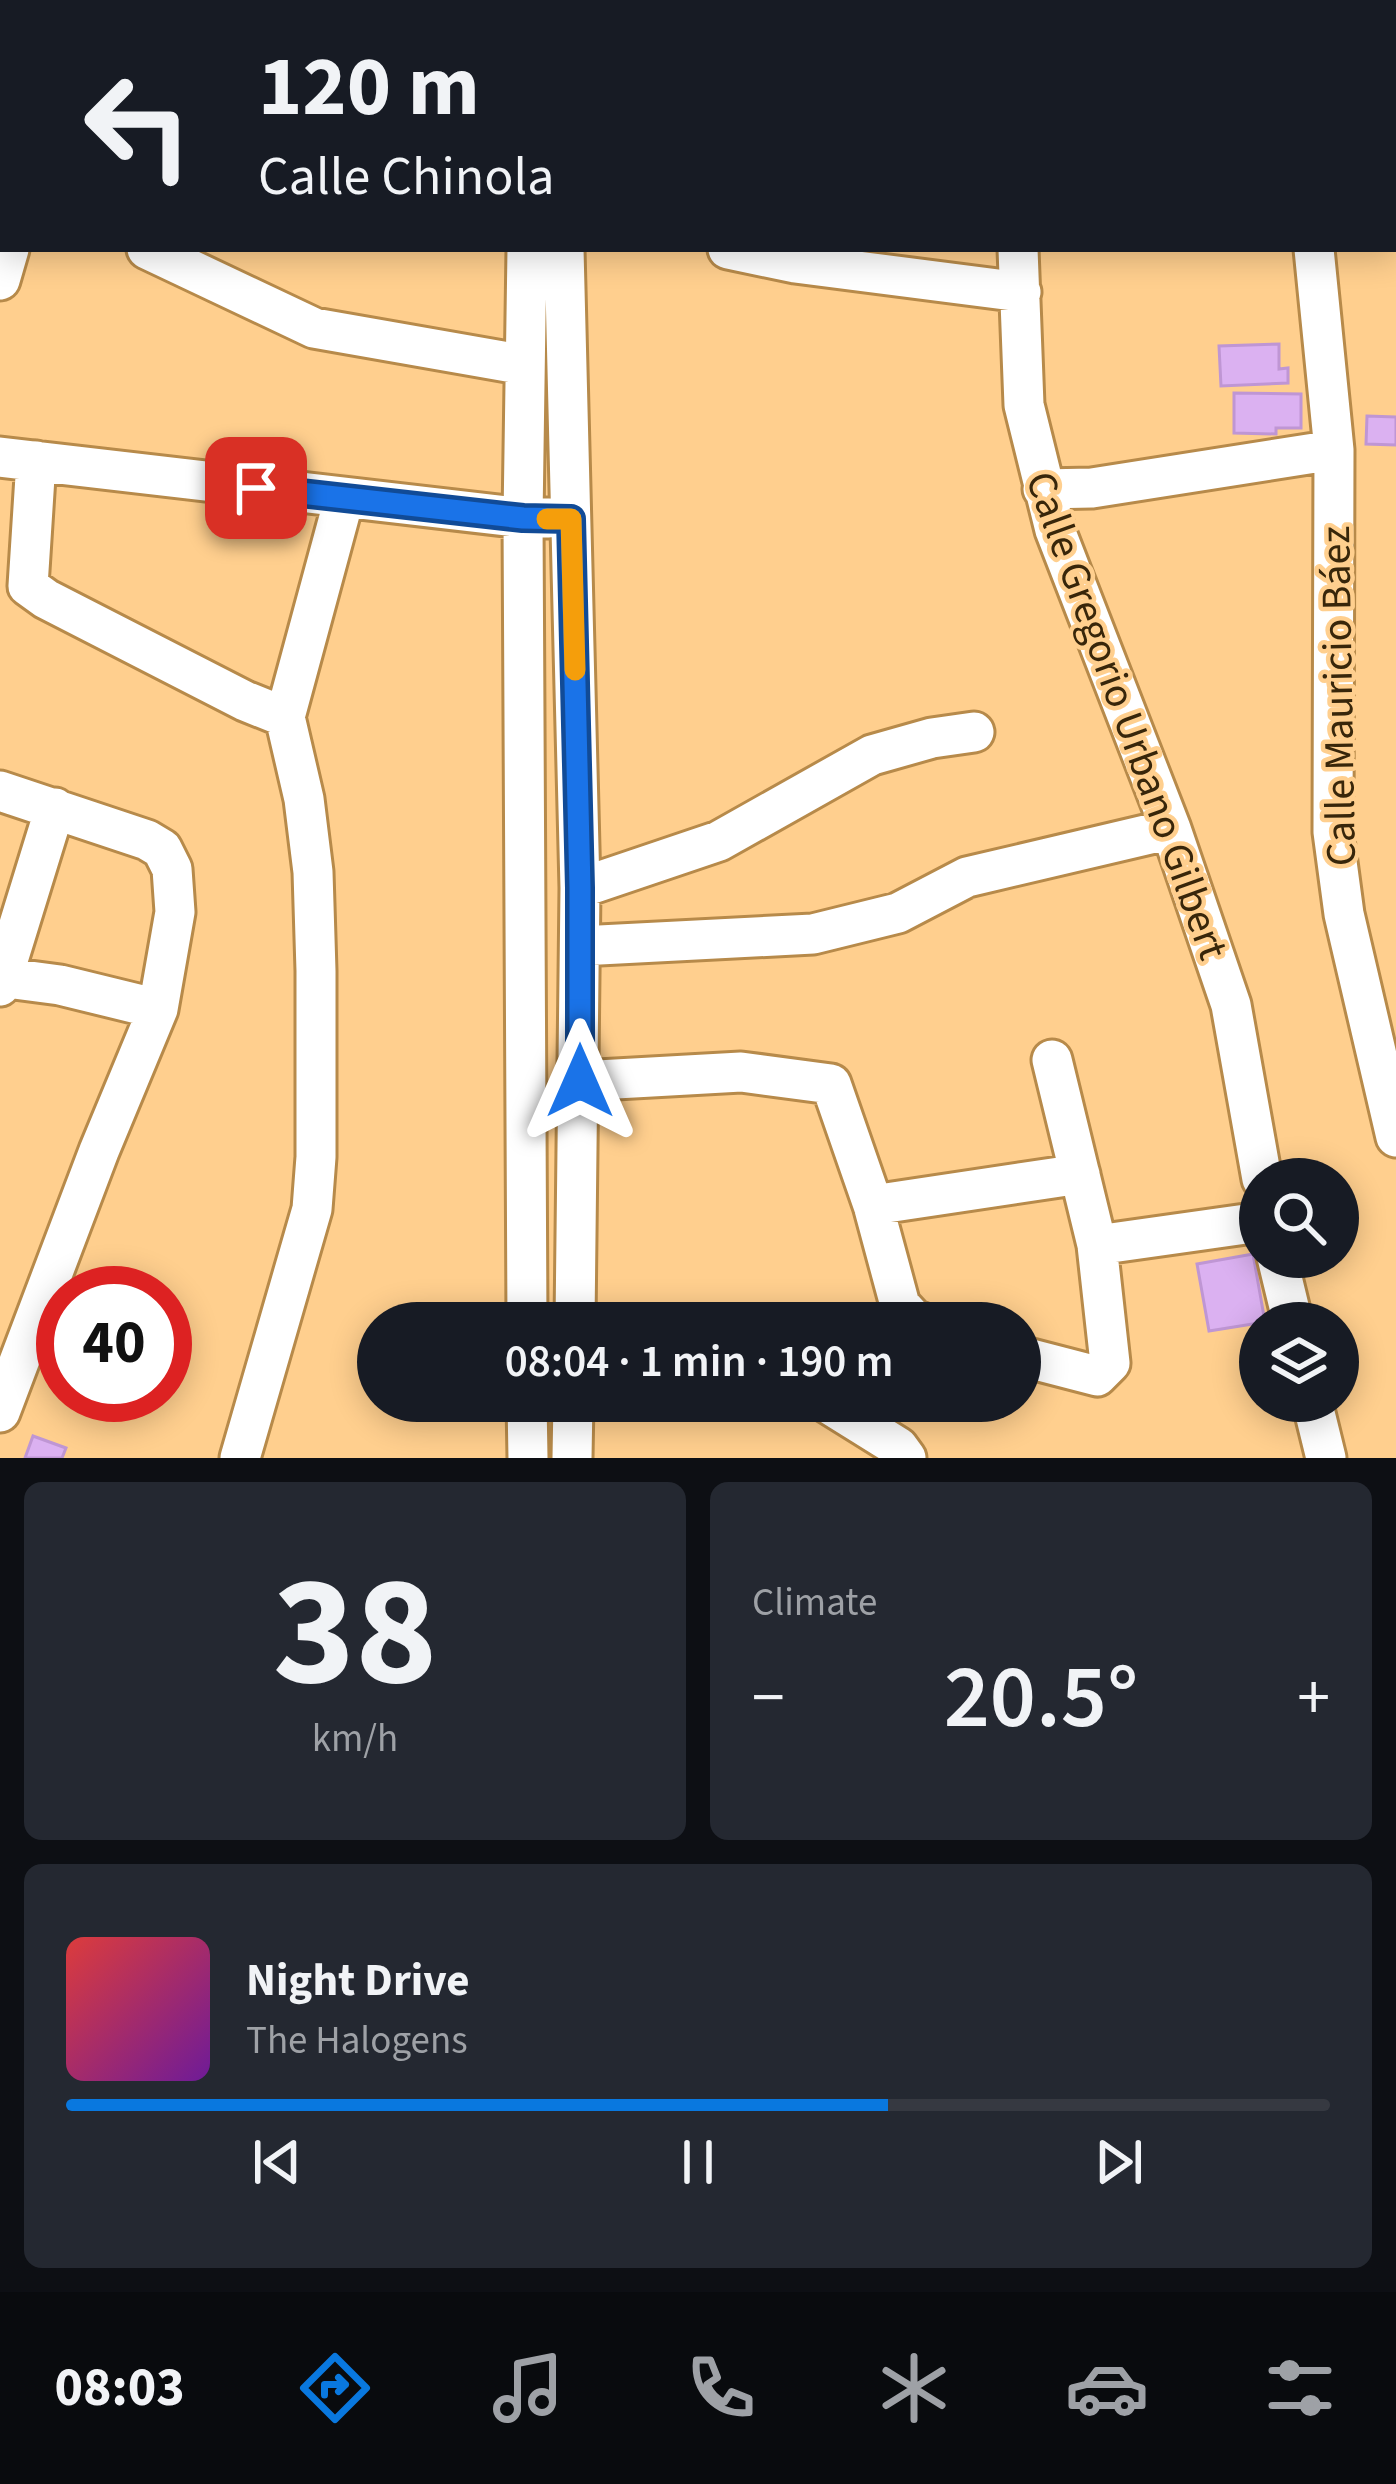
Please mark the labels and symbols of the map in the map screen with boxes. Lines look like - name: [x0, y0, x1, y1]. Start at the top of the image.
- pin: [205, 437, 307, 539]
- street label: Calle Gregorio Urbano Gilbert: [1010, 463, 1242, 968]
- street label: Calle Mauricio Báez: [1306, 525, 1372, 867]
- position arrow: [517, 1018, 643, 1144]
- speed limit sign: 40: [36, 1266, 192, 1422]

